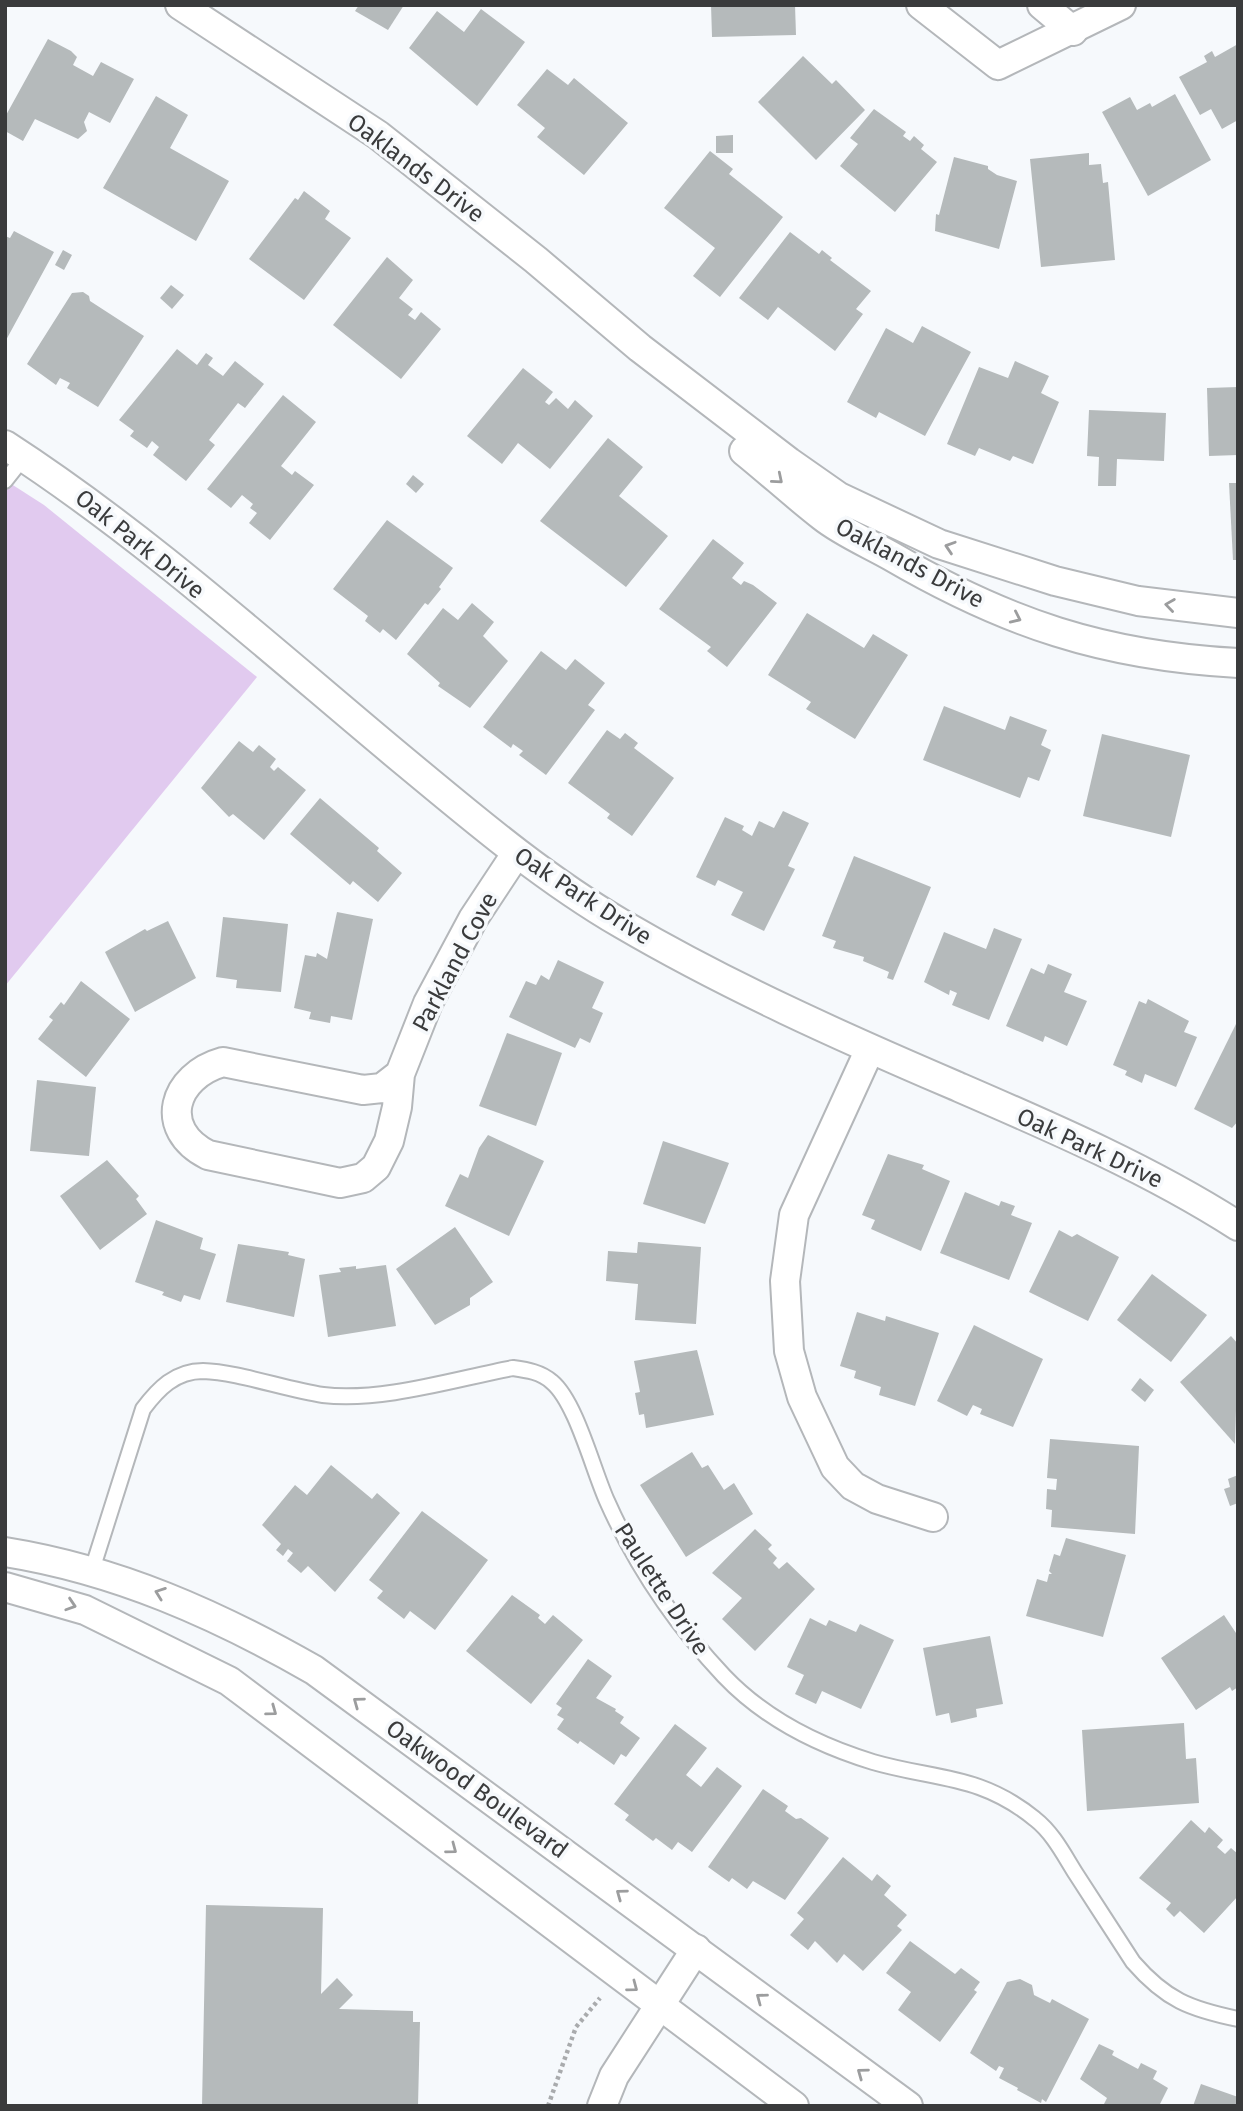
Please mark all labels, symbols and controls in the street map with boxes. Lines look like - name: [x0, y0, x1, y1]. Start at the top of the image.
- street label: Oaklands Drive: [342, 107, 490, 229]
- one-way arrow: [770, 471, 783, 483]
- street label: Oak Park Drive: [70, 483, 210, 605]
- street label: Oaklands Drive: [831, 512, 989, 614]
- one-way arrow: [945, 541, 957, 555]
- one-way arrow: [1164, 598, 1176, 613]
- one-way arrow: [1009, 610, 1021, 624]
- street label: Oak Park Drive: [509, 841, 657, 951]
- street label: Parkland Cove: [407, 888, 503, 1036]
- street label: Oak Park Drive: [1013, 1102, 1167, 1194]
- street label: Paulette Drive: [609, 1517, 715, 1661]
- one-way arrow: [154, 1587, 166, 1601]
- one-way arrow: [65, 1597, 77, 1612]
- one-way arrow: [353, 1698, 366, 1710]
- one-way arrow: [264, 1703, 277, 1715]
- street label: Oakwood Boulevard: [381, 1714, 573, 1864]
- one-way arrow: [444, 1841, 457, 1854]
- one-way arrow: [616, 1890, 629, 1902]
- one-way arrow: [626, 1979, 638, 1992]
- one-way arrow: [756, 1994, 769, 2007]
- one-way arrow: [857, 2068, 870, 2081]

